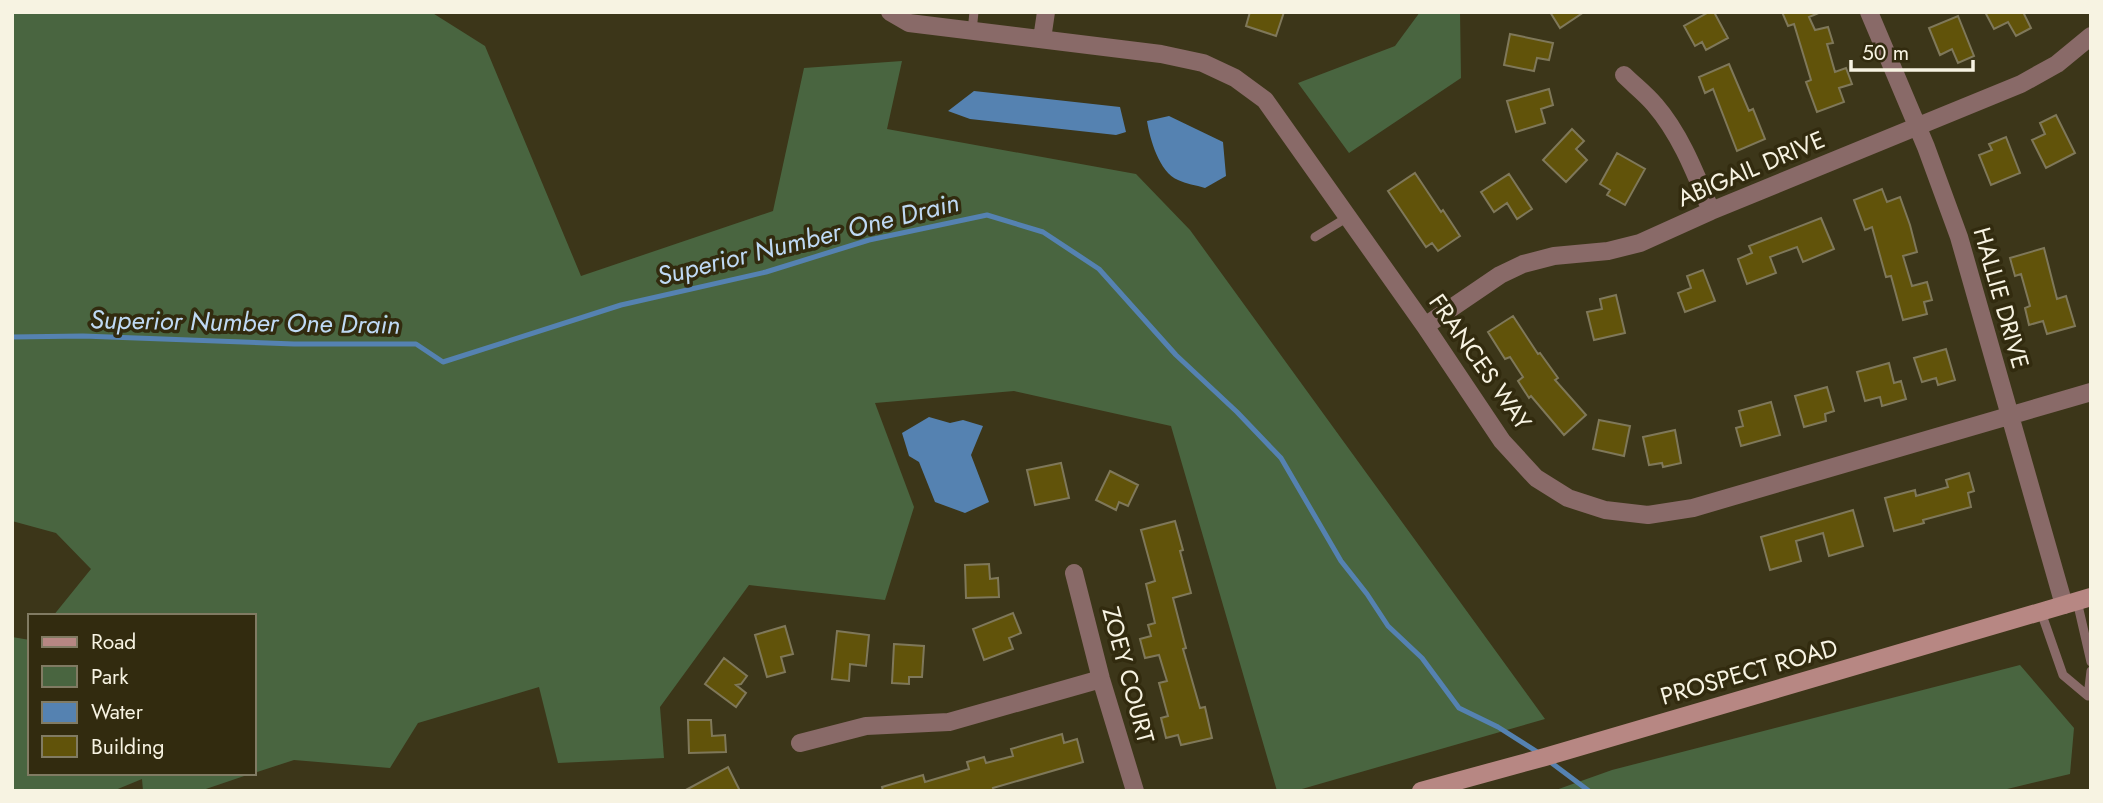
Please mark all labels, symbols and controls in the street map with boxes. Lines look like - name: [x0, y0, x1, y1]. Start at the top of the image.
- scale bar: [1851, 28, 1974, 72]
- text: 50 m: [1862, 38, 1909, 68]
- street label: ABIGAIL DRIVE: [1672, 122, 1830, 215]
- water label: Superior Number One Drain: [653, 183, 963, 295]
- street label: HALLIE DRIVE: [1965, 223, 2038, 373]
- street label: FRANCES WAY: [1421, 287, 1541, 437]
- water label: Superior Number One Drain: [90, 300, 400, 344]
- street label: ZOEY COURT: [1093, 603, 1163, 747]
- legend: [28, 614, 256, 775]
- text: Road: [91, 627, 136, 657]
- street label: PROSPECT ROAD: [1656, 629, 1842, 714]
- text: Park: [91, 662, 129, 692]
- text: Water: [91, 697, 144, 727]
- text: Building: [91, 732, 164, 762]

